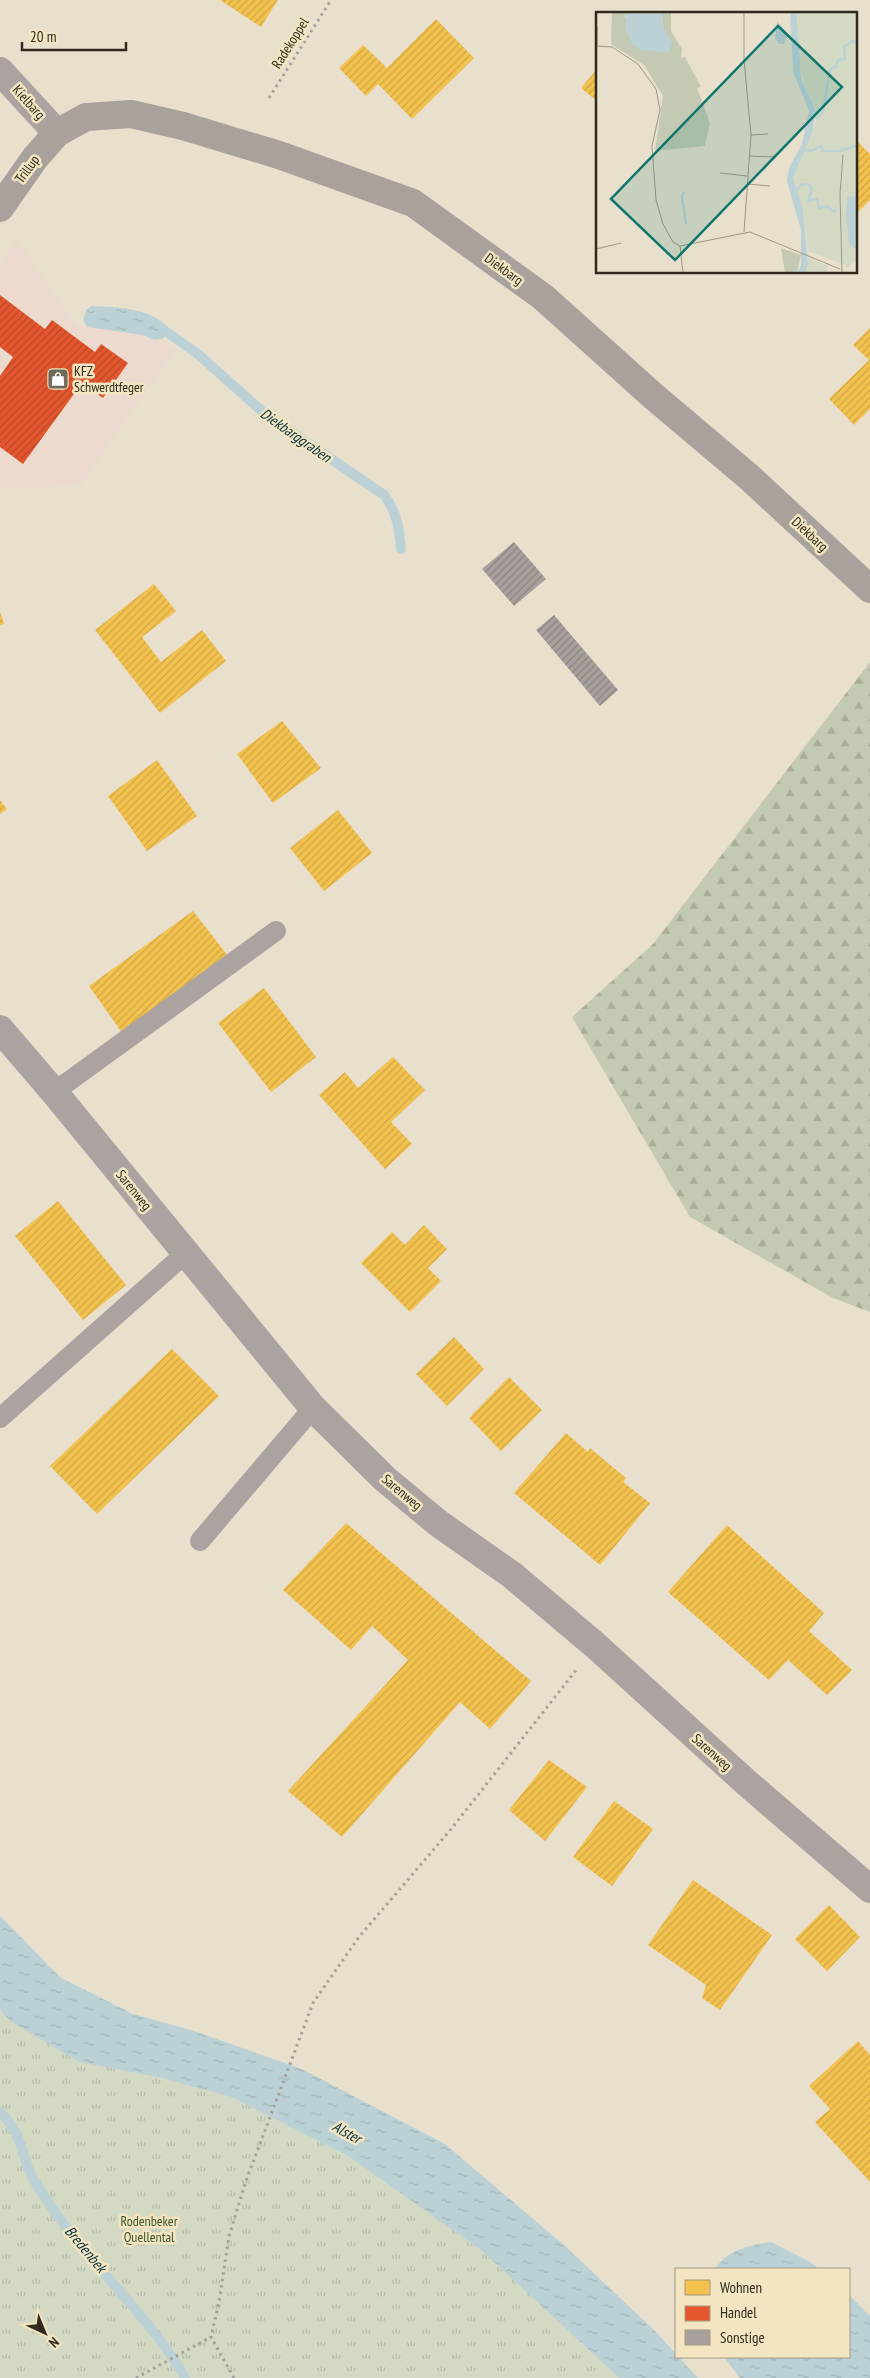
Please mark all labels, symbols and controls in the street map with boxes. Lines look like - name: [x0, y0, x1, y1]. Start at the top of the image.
- inset map: [596, 12, 858, 274]
- street label: Radekoppel: [267, 14, 313, 72]
- scale bar: [22, 20, 126, 52]
- text: 20 m: [30, 27, 56, 46]
- street label: Kielbarg: [9, 81, 49, 123]
- street label: Trillup: [11, 151, 43, 187]
- street label: Diekbarg: [481, 249, 527, 289]
- place label: KFZ Schwerdtfeger: [74, 362, 144, 396]
- shop icon: KFZ Schwerdtfeger: [46, 367, 70, 391]
- water label: Diekbarggraben: [257, 404, 336, 467]
- street label: Diekbarg: [788, 513, 832, 555]
- street label: Sarenweg: [112, 1166, 156, 1214]
- street label: Sarenweg: [378, 1470, 426, 1514]
- street label: Sarenweg: [688, 1730, 736, 1774]
- water label: Alster: [329, 2116, 366, 2148]
- park label: Rodenbeker Quellental: [121, 2212, 178, 2246]
- water label: Bredenbek: [61, 2222, 112, 2278]
- legend: [675, 2268, 850, 2358]
- text: Wohnen: [720, 2278, 762, 2297]
- text: Handel: [720, 2303, 757, 2322]
- north arrow: [20, 2308, 70, 2358]
- text: Sonstige: [720, 2328, 765, 2347]
- text: N: [45, 2333, 63, 2351]

